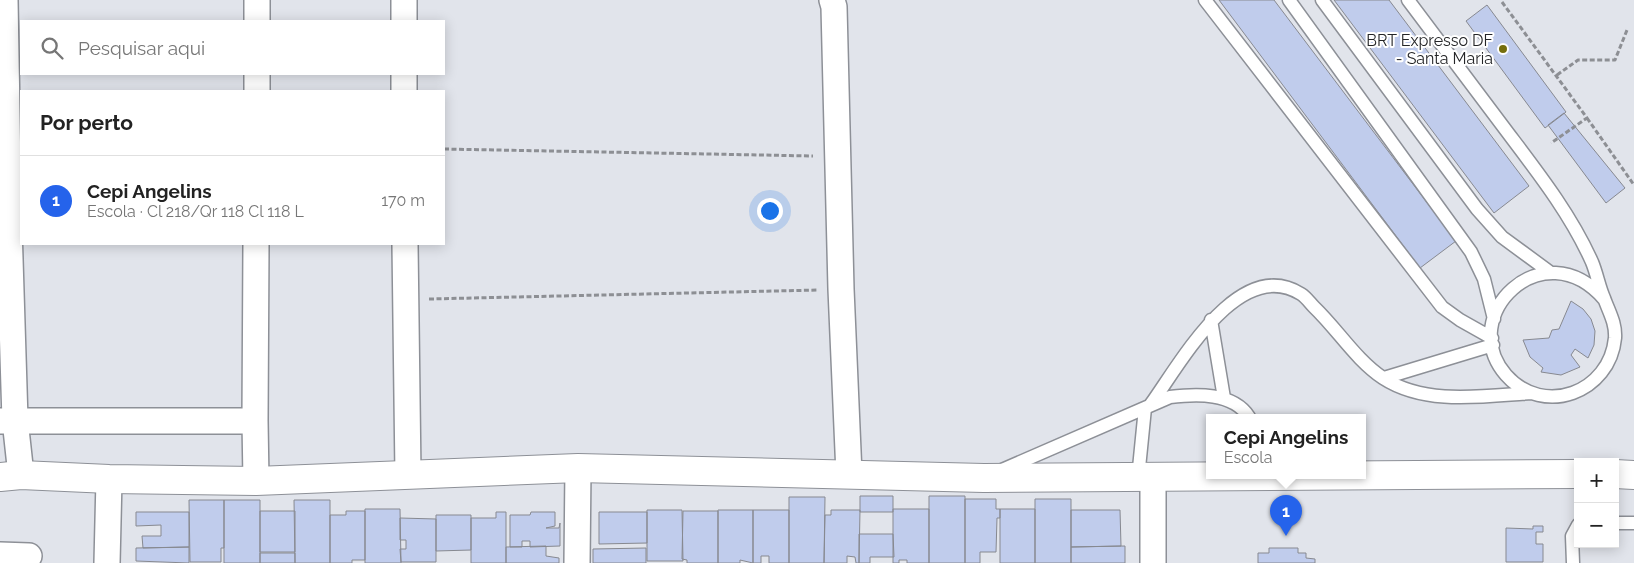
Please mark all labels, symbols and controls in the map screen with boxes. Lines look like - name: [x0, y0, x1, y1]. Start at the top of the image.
- search box: [20, 20, 445, 75]
- place label: BRT Expresso DF - Santa Maria: [1366, 31, 1493, 68]
- icon: search: [38, 34, 66, 62]
- text: Pesquisar aqui: [78, 37, 205, 59]
- marker: BRT Expresso DF - Santa Maria: [1497, 43, 1509, 55]
- text: Por perto: [40, 110, 133, 135]
- text: Cepi Angelins: [87, 180, 212, 202]
- text: 1: [52, 191, 60, 210]
- text: 170 m: [381, 191, 425, 210]
- your location: [757, 198, 783, 224]
- text: Escola · Cl 218/Qr 118 Cl 118 L: [87, 202, 304, 221]
- popup: [1206, 414, 1366, 479]
- text: Cepi Angelins: [1224, 426, 1348, 448]
- text: Escola: [1224, 448, 1272, 467]
- map controls: [1574, 458, 1619, 548]
- button: +: [1574, 458, 1619, 503]
- pin: 1: [1270, 495, 1302, 536]
- button: −: [1574, 503, 1619, 548]

